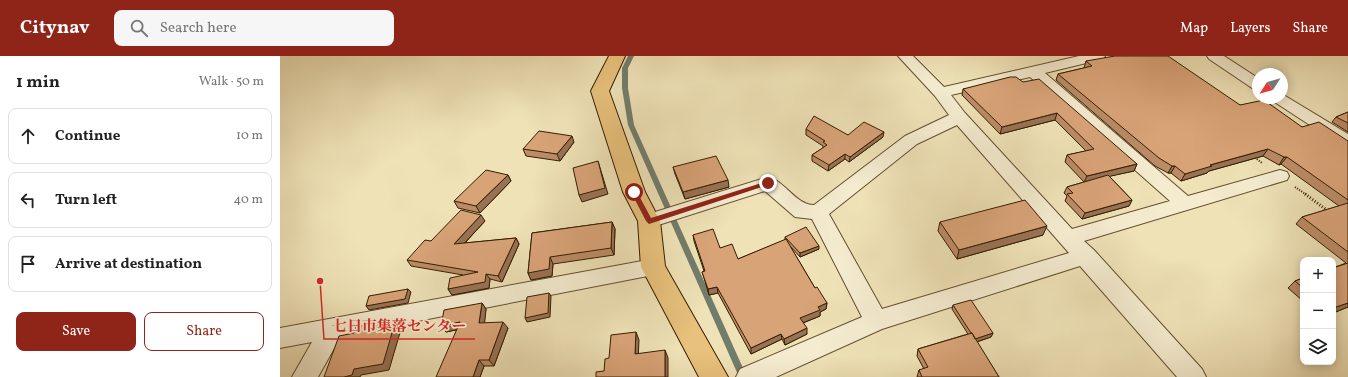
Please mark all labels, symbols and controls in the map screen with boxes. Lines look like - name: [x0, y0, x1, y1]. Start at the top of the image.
- search box: [114, 10, 394, 46]
- text: Citynav: [20, 15, 90, 41]
- icon: search: [128, 17, 150, 39]
- text: Search here: [160, 18, 237, 39]
- text: Map: [1180, 19, 1208, 38]
- text: Layers: [1230, 19, 1270, 38]
- text: Share: [1292, 19, 1328, 38]
- north arrow: [1252, 68, 1288, 104]
- text: 1 min: [16, 71, 60, 94]
- text: Walk · 50 m: [199, 73, 264, 91]
- icon: ahead: [17, 125, 39, 147]
- text: Continue: [55, 126, 120, 147]
- text: 10 m: [236, 127, 263, 145]
- route end: [759, 174, 777, 192]
- route start: [625, 183, 643, 201]
- icon: left: [17, 189, 39, 211]
- text: Turn left: [55, 190, 117, 211]
- text: 40 m: [234, 191, 263, 209]
- icon: arrive: [17, 253, 39, 275]
- text: Arrive at destination: [55, 254, 202, 275]
- map controls: [1300, 257, 1336, 365]
- button: +: [1300, 257, 1336, 293]
- button: −: [1300, 293, 1336, 329]
- button: Save: [16, 312, 136, 351]
- button: Share: [144, 312, 264, 351]
- callout: 七日市集落センター: [324, 312, 475, 339]
- text: 七日市集落センター: [332, 317, 466, 338]
- button: layers: [1300, 329, 1336, 365]

